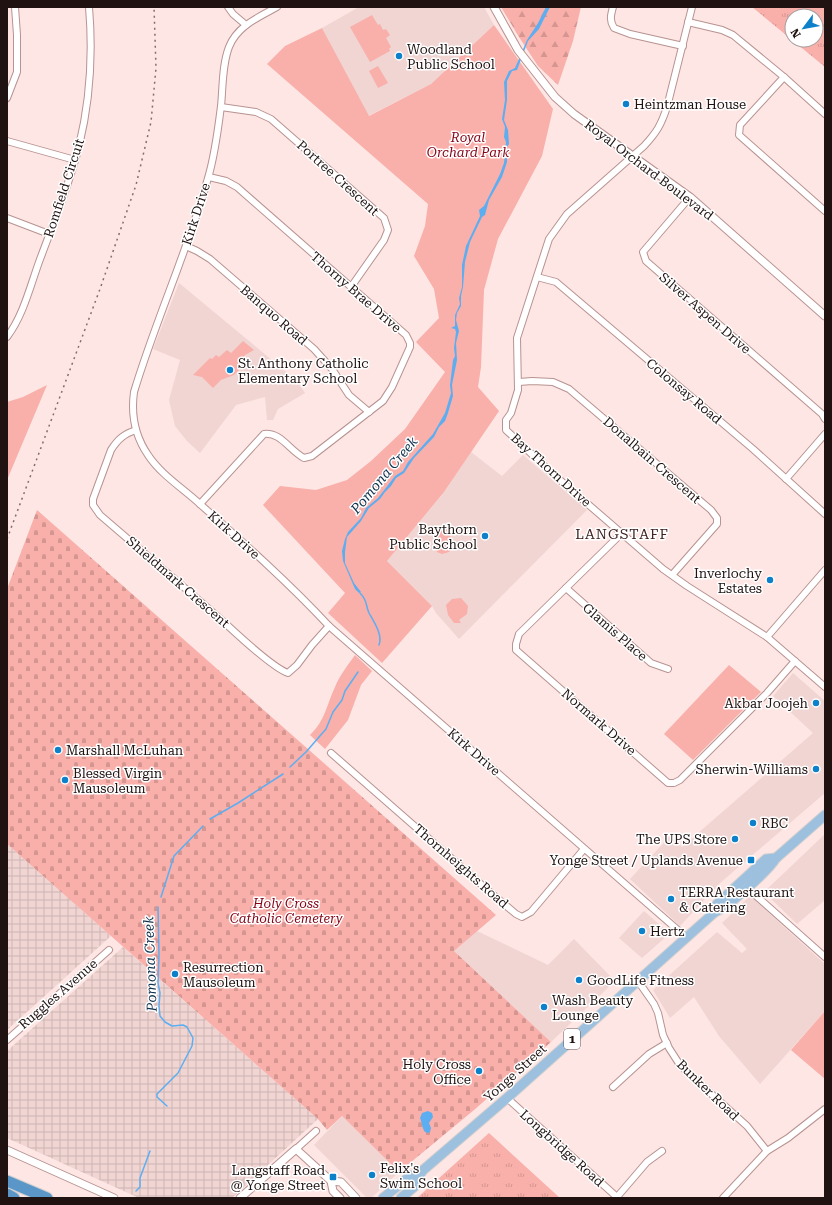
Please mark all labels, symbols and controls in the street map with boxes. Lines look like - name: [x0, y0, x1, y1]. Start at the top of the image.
- north arrow: [784, 8, 824, 48]
- text: N: [788, 26, 804, 40]
- place label: Woodland Public School: [407, 42, 495, 72]
- marker: Woodland Public School: [394, 51, 404, 61]
- place label: Heintzman House: [634, 97, 746, 112]
- marker: Heintzman House: [621, 99, 631, 109]
- street label: Royal Orchard Boulevard: [582, 117, 717, 224]
- park label: Royal Orchard Park: [427, 130, 510, 160]
- street label: Romfield Circuit: [41, 136, 87, 239]
- street label: Portree Crescent: [294, 137, 382, 219]
- street label: Kirk Drive: [179, 181, 213, 247]
- street label: Thorny Brae Drive: [308, 249, 404, 335]
- street label: Silver Aspen Drive: [656, 269, 754, 357]
- street label: Banquo Road: [238, 282, 311, 349]
- street label: Colonsay Road: [643, 355, 725, 427]
- place label: St. Anthony Catholic Elementary School: [238, 356, 369, 386]
- marker: St. Anthony Catholic Elementary School: [225, 365, 235, 375]
- street label: Donalbain Crescent: [600, 414, 704, 506]
- street label: Bay Thorn Drive: [508, 430, 594, 510]
- water label: Pomona Creek: [347, 433, 421, 517]
- street label: Kirk Drive: [205, 508, 263, 562]
- place label: Baythorn Public School: [389, 522, 478, 552]
- district label: LANGSTAFF: [575, 526, 669, 542]
- marker: Baythorn Public School: [480, 531, 490, 541]
- street label: Shieldmark Crescent: [124, 533, 233, 631]
- place label: Inverlochy Estates: [694, 566, 762, 596]
- marker: Inverlochy Estates: [765, 575, 775, 585]
- street label: Glamis Place: [580, 600, 650, 664]
- street label: Normark Drive: [559, 686, 639, 758]
- place label: Akbar Joojeh: [724, 696, 809, 711]
- marker: Akbar Joojeh: [811, 698, 821, 708]
- street label: Kirk Drive: [445, 725, 503, 779]
- place label: Marshall McLuhan: [66, 743, 184, 758]
- marker: Marshall McLuhan: [53, 745, 63, 755]
- place label: Sherwin-Williams: [696, 762, 808, 777]
- marker: Sherwin-Williams: [811, 764, 821, 774]
- place label: Blessed Virgin Mausoleum: [73, 766, 163, 796]
- marker: Blessed Virgin Mausoleum: [60, 775, 70, 785]
- place label: RBC: [761, 816, 788, 831]
- marker: RBC: [748, 818, 758, 828]
- street label: Thornheights Road: [411, 821, 512, 912]
- place label: The UPS Store: [636, 832, 727, 847]
- marker: The UPS Store: [730, 834, 740, 844]
- place label: Yonge Street / Uplands Avenue: [549, 853, 743, 868]
- marker: Yonge Street / Uplands Avenue: [746, 855, 756, 865]
- place label: TERRA Restaurant & Catering: [679, 885, 794, 915]
- marker: TERRA Restaurant & Catering: [666, 894, 676, 904]
- park label: Holy Cross Catholic Cemetery: [230, 896, 343, 926]
- water label: Pomona Creek: [140, 916, 160, 1013]
- place label: Hertz: [650, 924, 684, 939]
- marker: Hertz: [637, 926, 647, 936]
- street label: Ruggles Avenue: [16, 956, 100, 1032]
- place label: Resurrection Mausoleum: [183, 960, 264, 990]
- marker: Resurrection Mausoleum: [170, 969, 180, 979]
- place label: GoodLife Fitness: [587, 973, 694, 988]
- marker: GoodLife Fitness: [574, 975, 584, 985]
- place label: Wash Beauty Lounge: [552, 993, 633, 1023]
- marker: Wash Beauty Lounge: [539, 1002, 549, 1012]
- road number: 1: [564, 1029, 580, 1049]
- street label: Yonge Street: [481, 1041, 549, 1105]
- place label: Holy Cross Office: [402, 1057, 471, 1087]
- street label: Bunker Road: [674, 1057, 743, 1124]
- marker: Holy Cross Office: [474, 1066, 484, 1076]
- street label: Longbridge Road: [517, 1106, 607, 1190]
- place label: Felix's Swim School: [380, 1161, 462, 1191]
- place label: Langstaff Road @ Yonge Street: [231, 1163, 326, 1193]
- marker: Felix's Swim School: [367, 1170, 377, 1180]
- marker: Langstaff Road @ Yonge Street: [328, 1172, 338, 1182]

